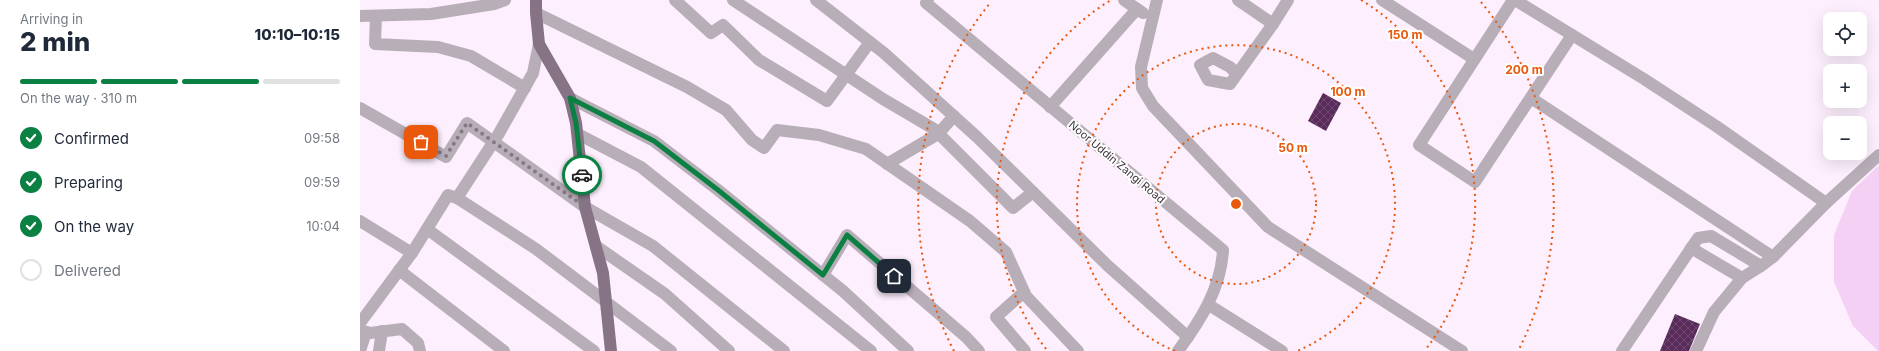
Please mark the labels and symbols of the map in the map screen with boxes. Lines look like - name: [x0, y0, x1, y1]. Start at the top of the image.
- text: 150 m: [1388, 27, 1422, 42]
- text: 200 m: [1505, 62, 1543, 77]
- text: 100 m: [1330, 84, 1366, 99]
- street label: Noor Uddin Zangi Road: [1066, 118, 1168, 206]
- pin: [404, 125, 438, 159]
- text: 50 m: [1278, 140, 1308, 155]
- courier: [562, 155, 602, 195]
- centre of rings: [1229, 197, 1243, 211]
- pin: [877, 259, 911, 293]

